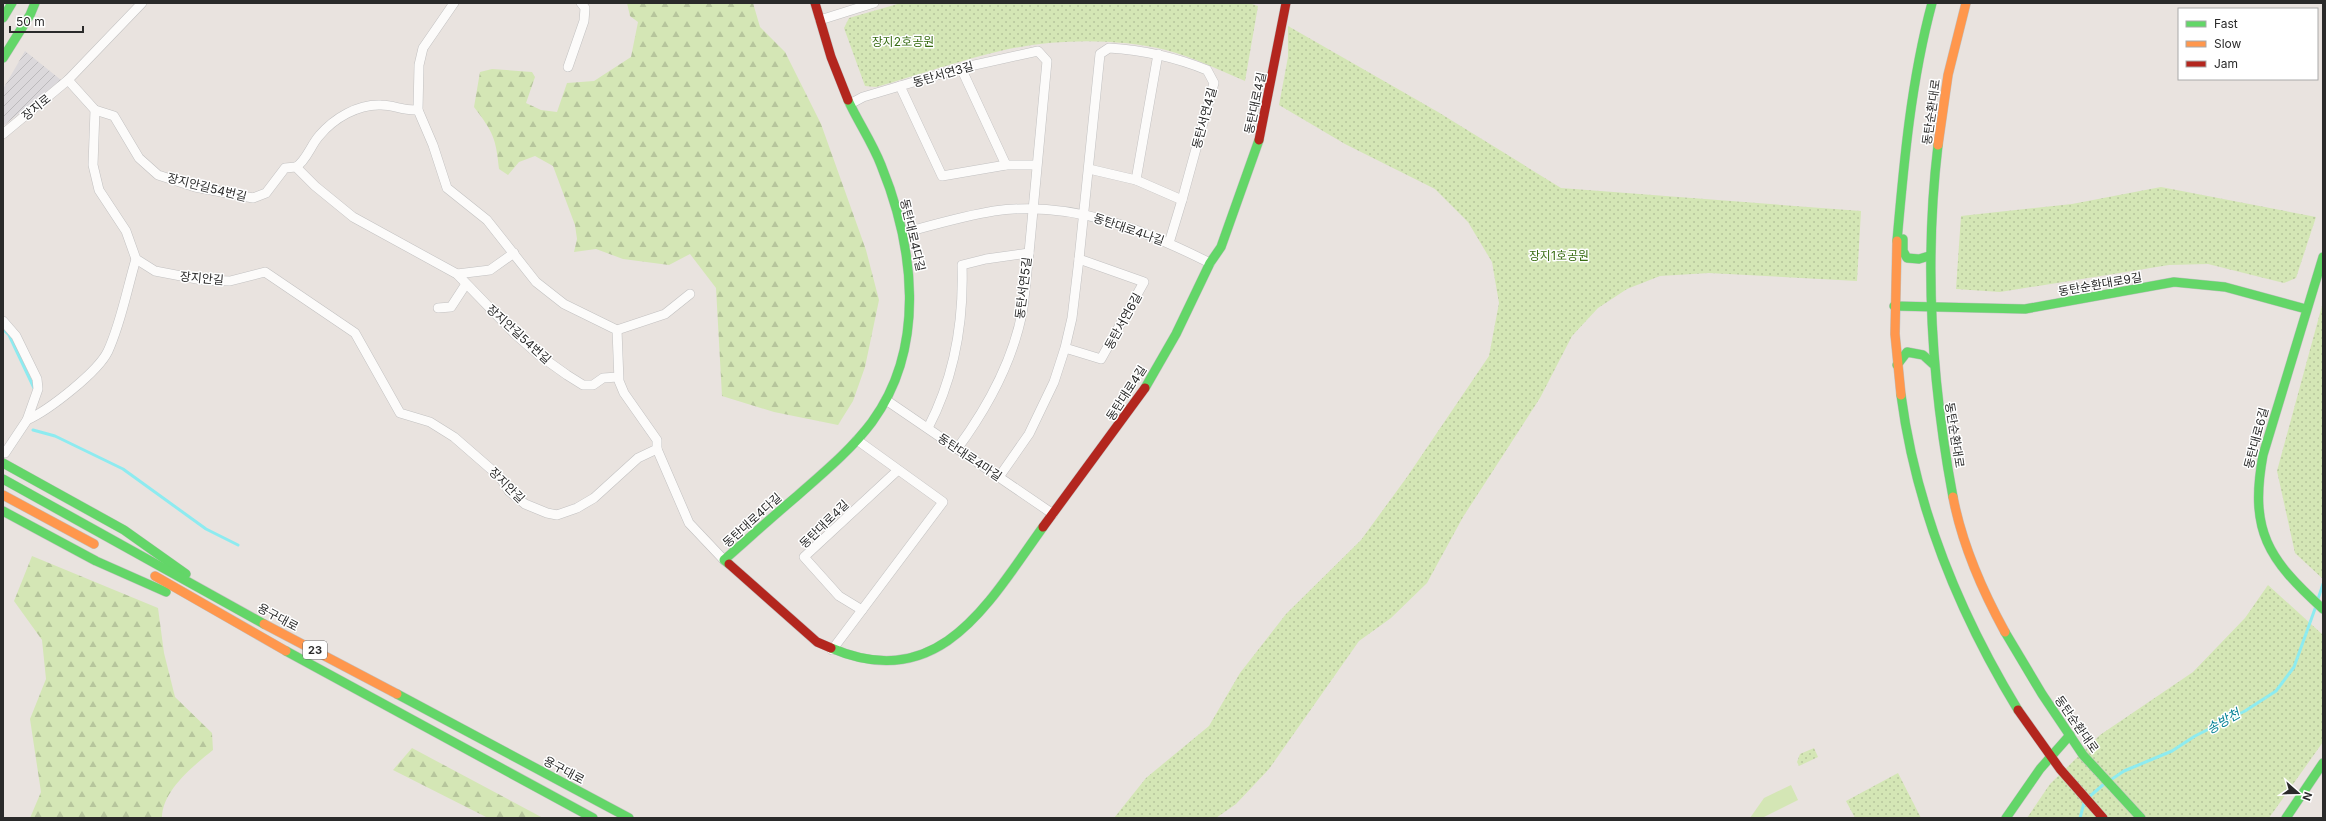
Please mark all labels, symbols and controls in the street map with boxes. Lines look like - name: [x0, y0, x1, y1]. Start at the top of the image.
- scale bar: [10, 8, 83, 34]
- legend: [2178, 8, 2318, 80]
- text: 50 m: [16, 14, 45, 29]
- text: Fast: [2214, 16, 2238, 31]
- park label: 장지2호공원: [872, 34, 934, 49]
- text: Slow: [2214, 36, 2242, 51]
- text: Jam: [2214, 56, 2238, 71]
- street label: 동탄서연3길: [911, 58, 975, 90]
- street label: 동탄대로4길: [1241, 71, 1269, 135]
- street label: 동탄순환대로: [1919, 78, 1943, 146]
- street label: 동탄서연4길: [1189, 86, 1219, 150]
- street label: 장지로: [18, 91, 54, 123]
- street label: 장지안길54번길: [166, 170, 248, 204]
- street label: 동탄대로4다길: [897, 197, 929, 273]
- street label: 동탄대로4나길: [1092, 210, 1166, 248]
- park label: 장지1호공원: [1529, 248, 1589, 263]
- street label: 동탄서연5길: [1012, 256, 1034, 320]
- street label: 장지안길: [179, 269, 225, 287]
- street label: 동탄순환대로9길: [2057, 269, 2143, 299]
- street label: 동탄서연6길: [1101, 290, 1145, 352]
- street label: 장지안길54번길: [484, 301, 554, 367]
- street label: 동탄대로4길: [1103, 363, 1149, 423]
- street label: 동탄순환대로: [1942, 401, 1968, 469]
- street label: 동탄대로6길: [2241, 406, 2271, 470]
- street label: 동탄대로4마길: [935, 430, 1005, 484]
- street label: 장지안길: [486, 464, 528, 506]
- street label: 동탄대로4다길: [719, 490, 785, 550]
- street label: 동탄대로4길: [796, 497, 852, 551]
- street label: 용구대로: [255, 600, 301, 634]
- road number: 23: [303, 641, 327, 659]
- street label: 동탄순환대로: [2052, 693, 2102, 755]
- water label: 송방천: [2203, 705, 2243, 737]
- street label: 용구대로: [541, 753, 587, 787]
- north arrow: [2278, 773, 2318, 813]
- text: N: [2299, 790, 2315, 803]

